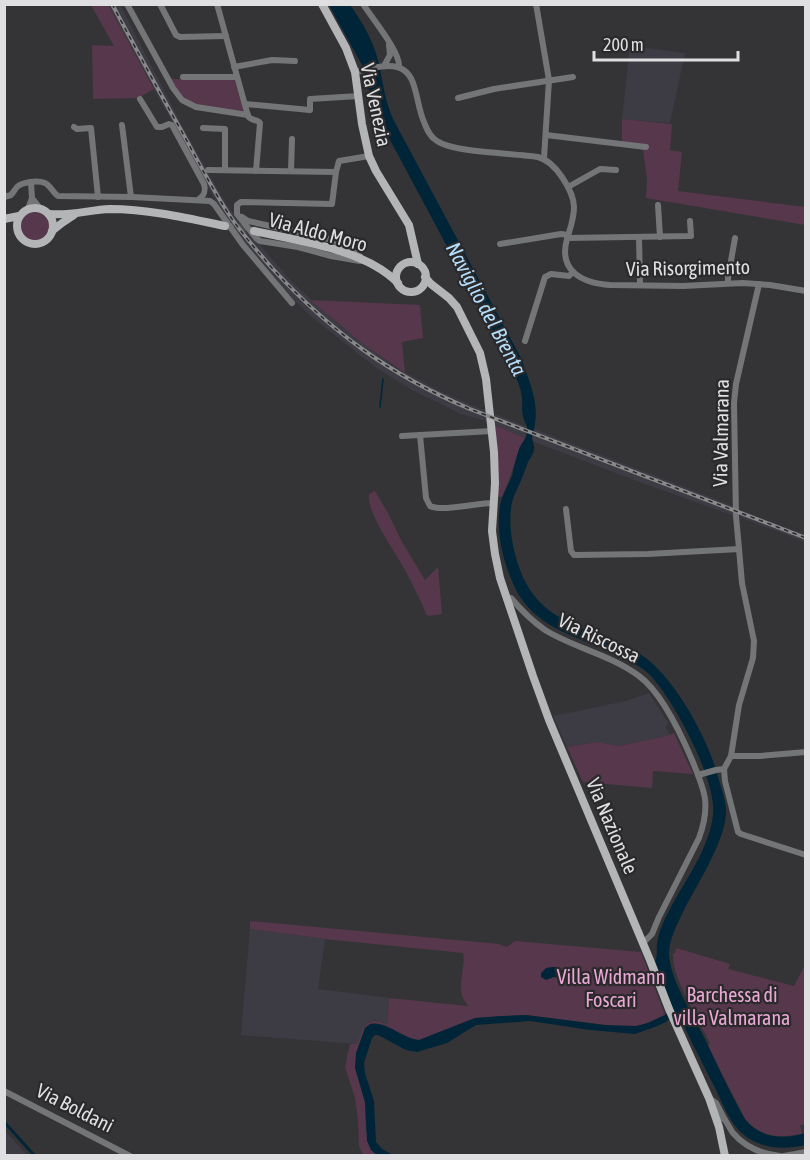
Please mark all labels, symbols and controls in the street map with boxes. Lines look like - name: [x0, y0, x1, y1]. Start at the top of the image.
- scale bar: [594, 24, 738, 62]
- text: 200 m: [603, 34, 644, 55]
- street label: Via Venezia: [356, 61, 397, 149]
- street label: Via Aldo Moro: [266, 207, 370, 256]
- water label: Naviglio del Brenta: [442, 238, 532, 379]
- street label: Via Risorgimento: [626, 255, 750, 280]
- street label: Via Valmarana: [708, 379, 733, 487]
- street label: Via Riscossa: [554, 608, 644, 667]
- street label: Via Nazionale: [582, 774, 643, 877]
- park label: Villa Widmann Foscari: [557, 965, 665, 1011]
- park label: Barchessa di villa Valmarana: [674, 983, 790, 1029]
- street label: Via Boldani: [33, 1078, 118, 1137]

